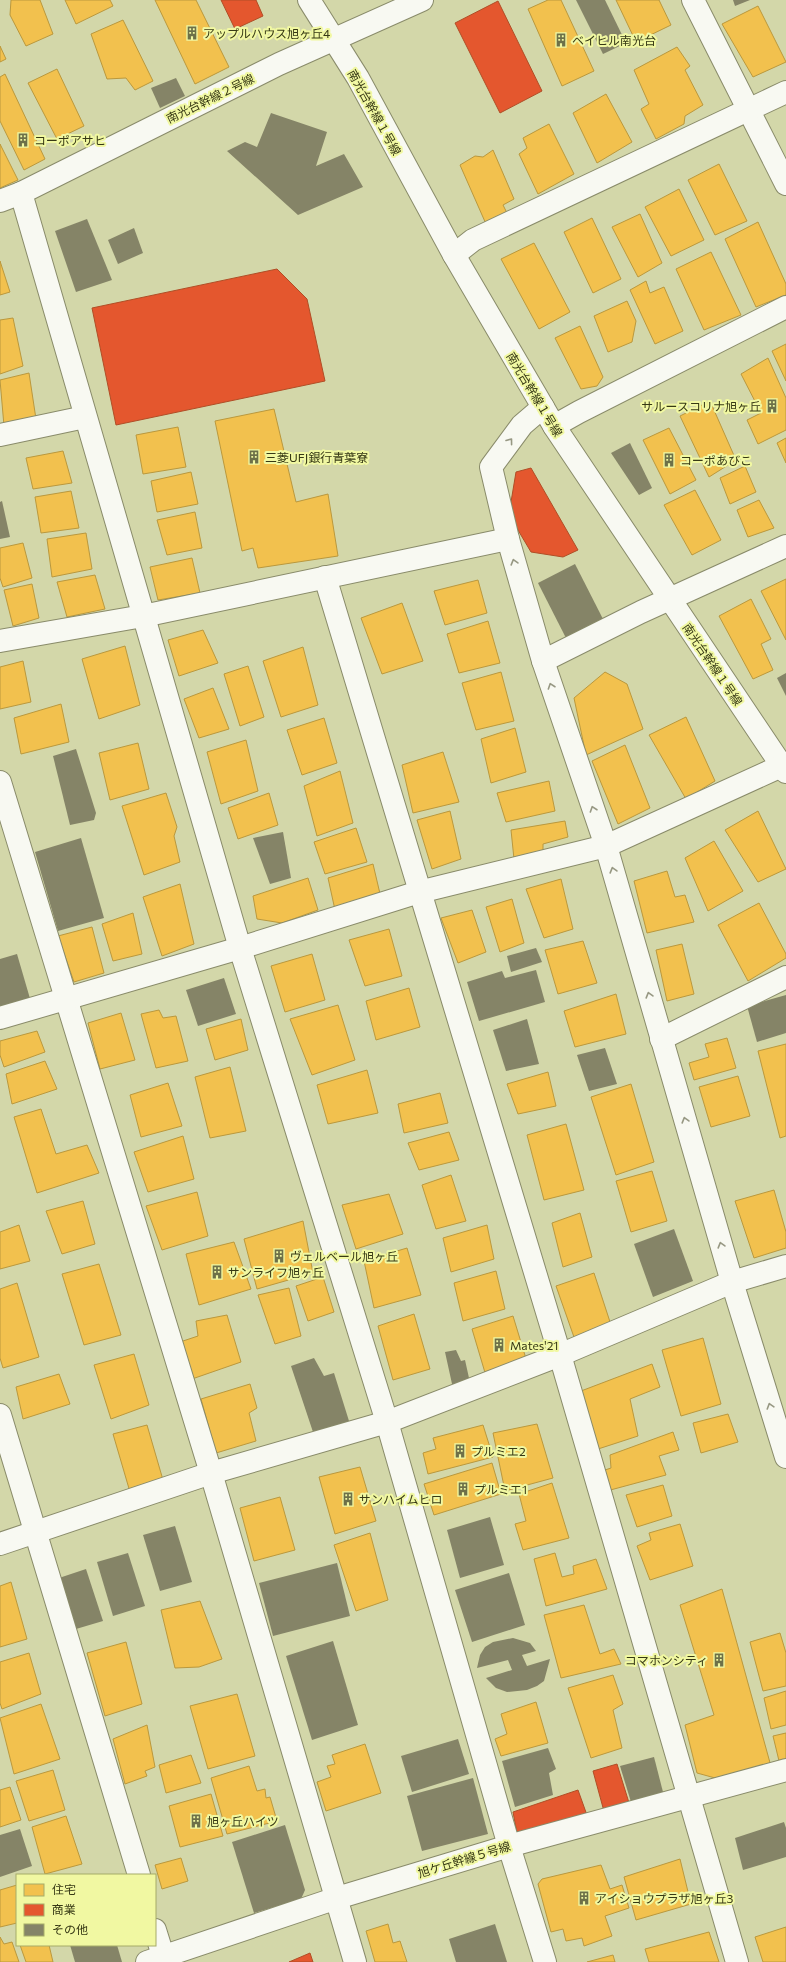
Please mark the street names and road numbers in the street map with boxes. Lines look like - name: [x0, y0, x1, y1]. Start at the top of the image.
- street label: 南光台幹線１号線: [346, 67, 404, 157]
- street label: 南光台幹線２号線: [164, 71, 256, 125]
- street label: 南光台幹線１号線: [504, 349, 566, 439]
- street label: 南光台幹線１号線: [680, 620, 746, 708]
- street label: 旭ケ丘幹線５号線: [416, 1838, 512, 1880]

